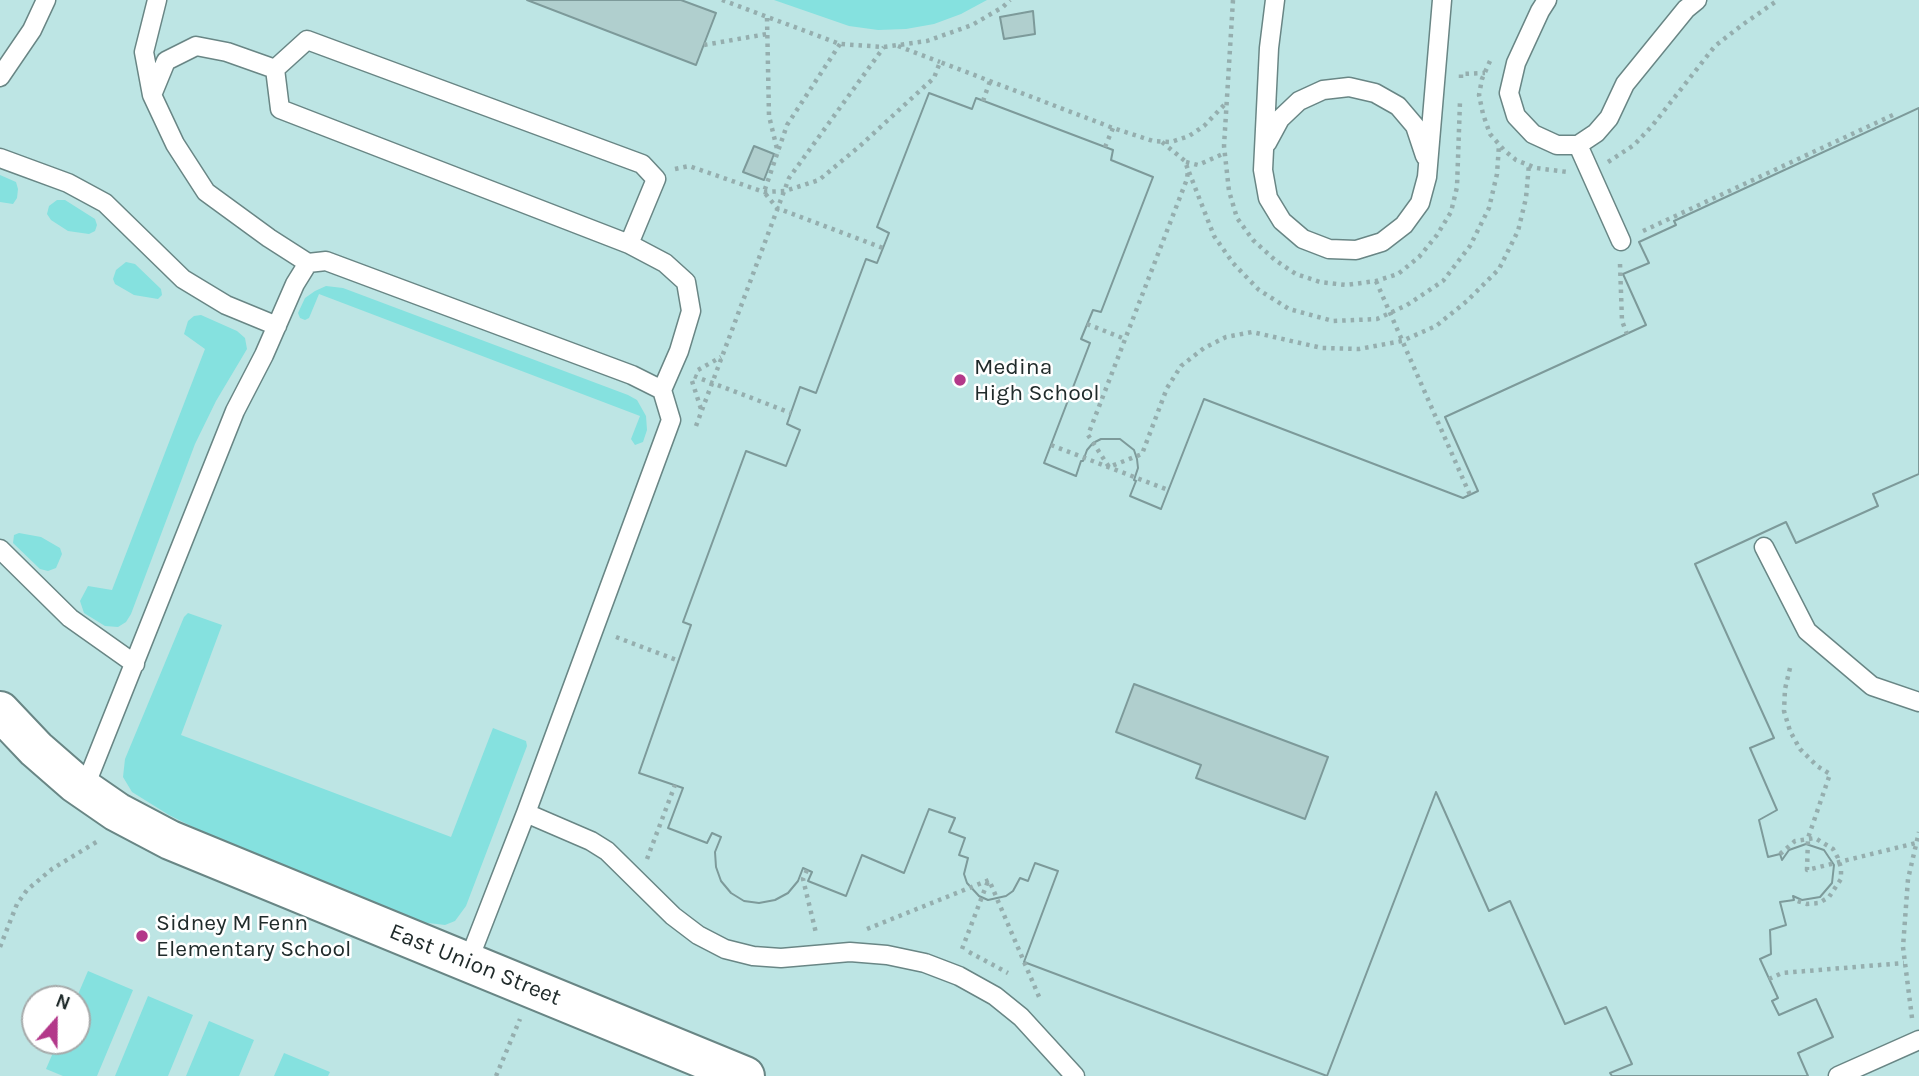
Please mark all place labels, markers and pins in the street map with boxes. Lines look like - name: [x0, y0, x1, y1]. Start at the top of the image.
- place label: Medina High School: [974, 353, 1100, 407]
- marker: Medina High School: [952, 372, 968, 388]
- place label: Sidney M Fenn Elementary School: [156, 909, 351, 963]
- marker: Sidney M Fenn Elementary School: [134, 928, 150, 944]

